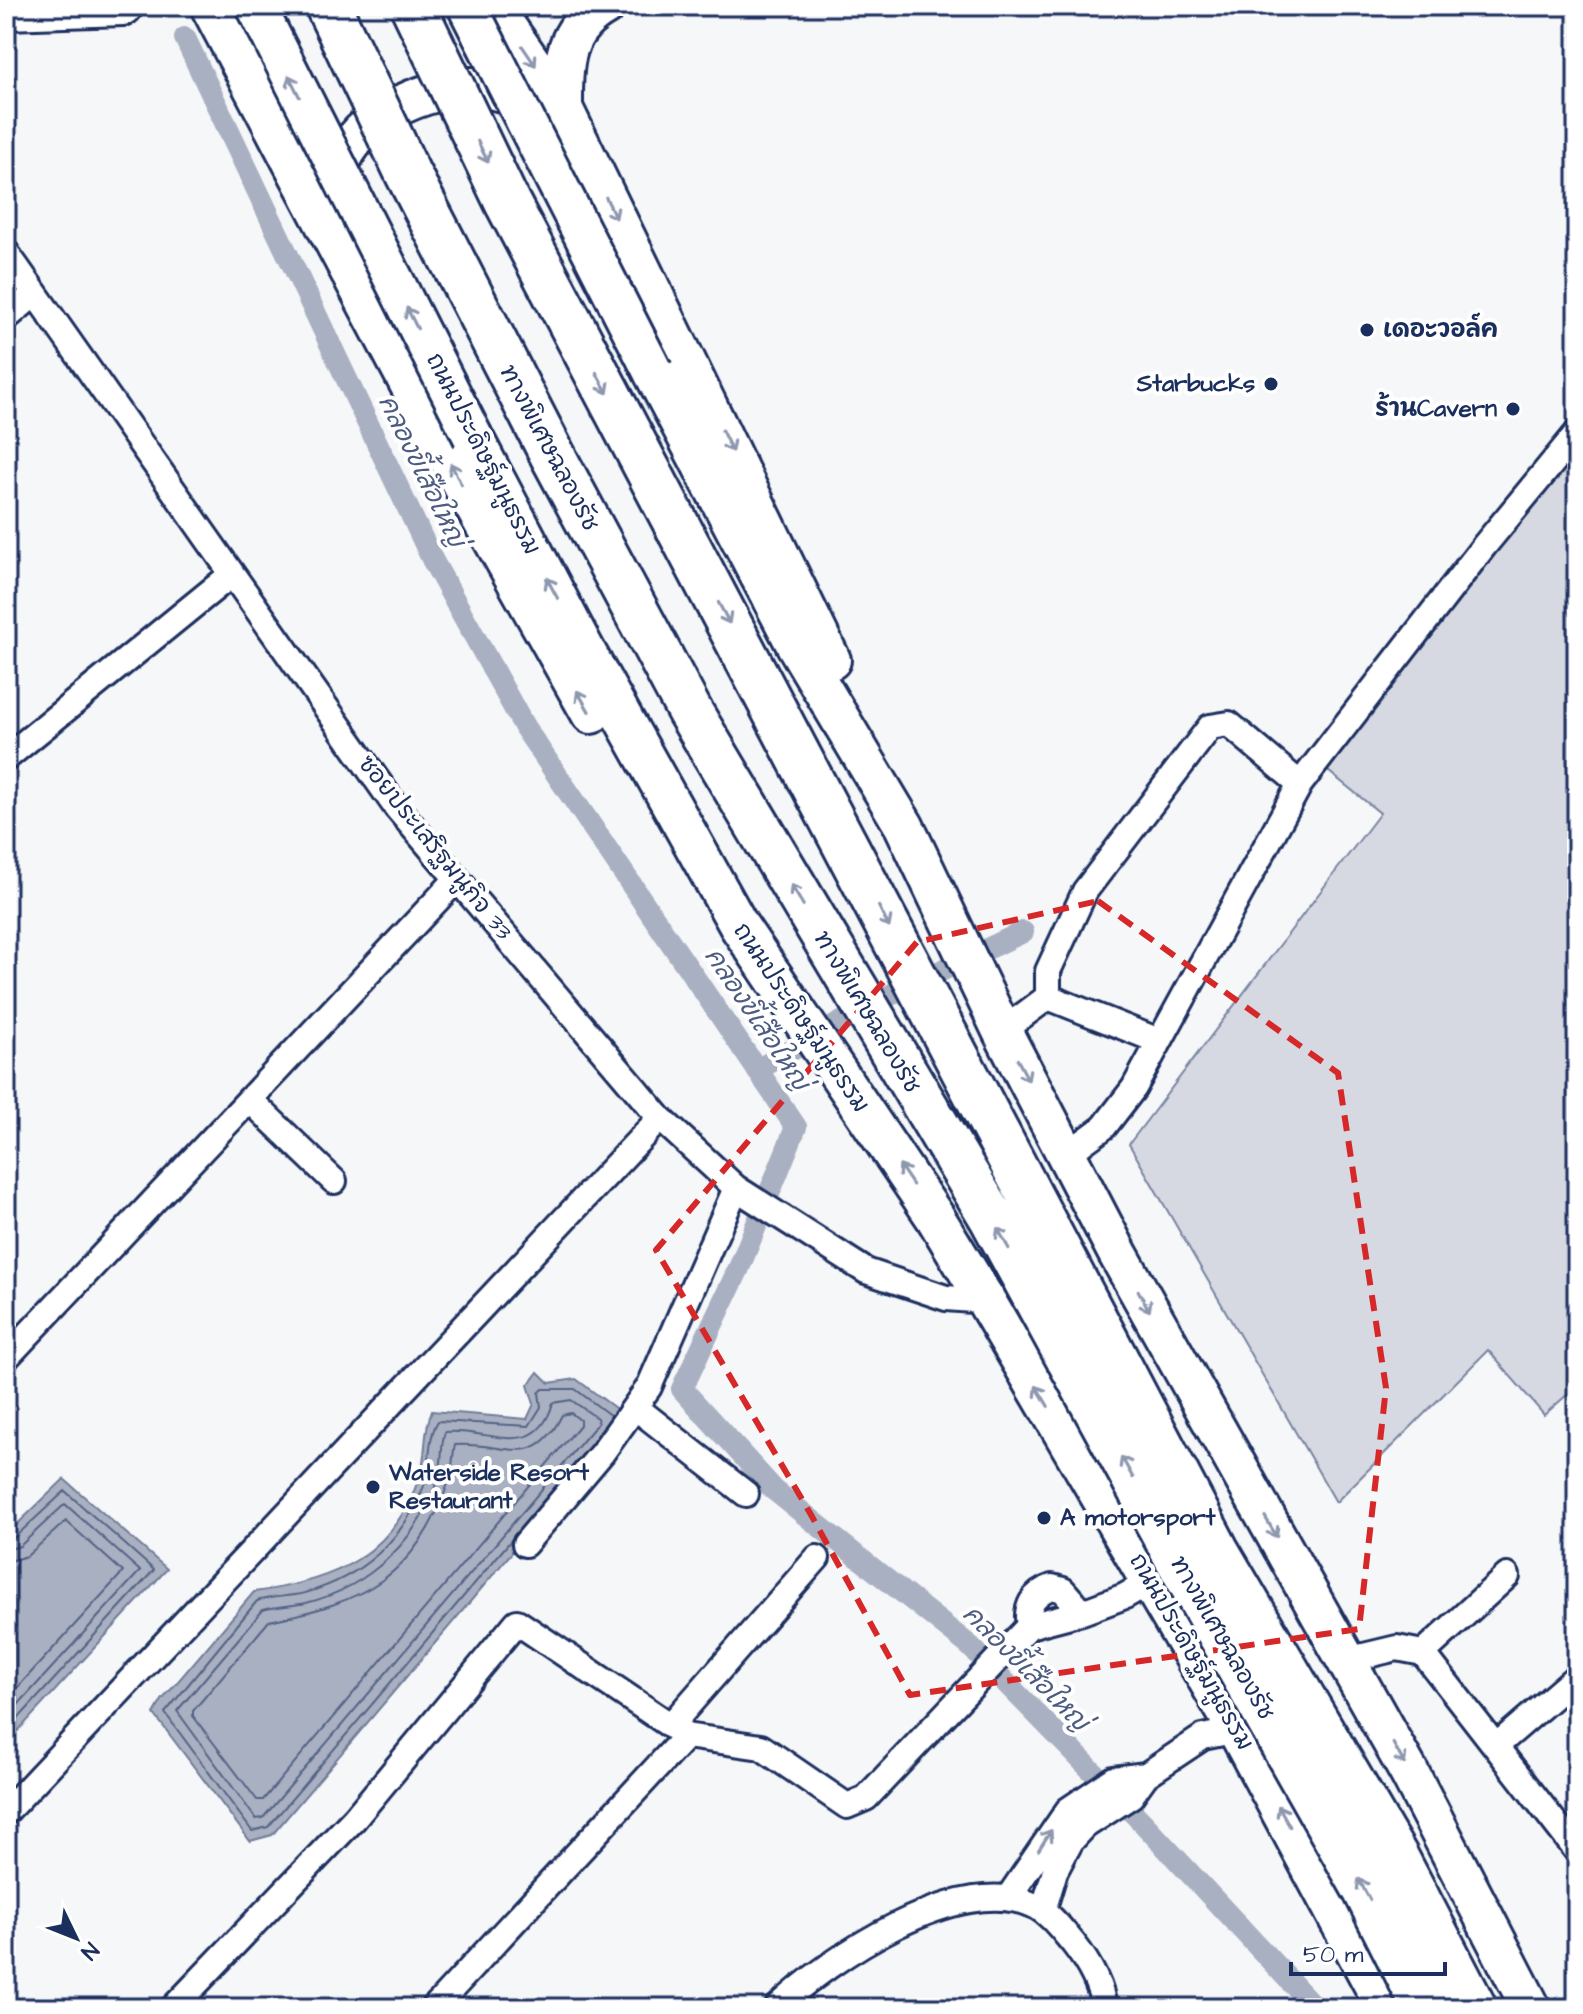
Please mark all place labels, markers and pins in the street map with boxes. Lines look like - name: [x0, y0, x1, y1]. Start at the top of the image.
- place label: เดอะวอล์ค: [1383, 312, 1498, 347]
- marker: เดอะวอล์ค: [1358, 321, 1376, 339]
- place label: Starbucks: [1136, 367, 1255, 401]
- marker: Starbucks: [1262, 375, 1280, 393]
- place label: ร้านCavern: [1375, 391, 1497, 426]
- marker: ร้านCavern: [1504, 400, 1522, 418]
- place label: Waterside Resort Restaurant: [388, 1456, 589, 1518]
- marker: Waterside Resort Restaurant: [364, 1478, 382, 1496]
- place label: A motorsport: [1060, 1501, 1216, 1535]
- marker: A motorsport: [1035, 1509, 1053, 1527]

